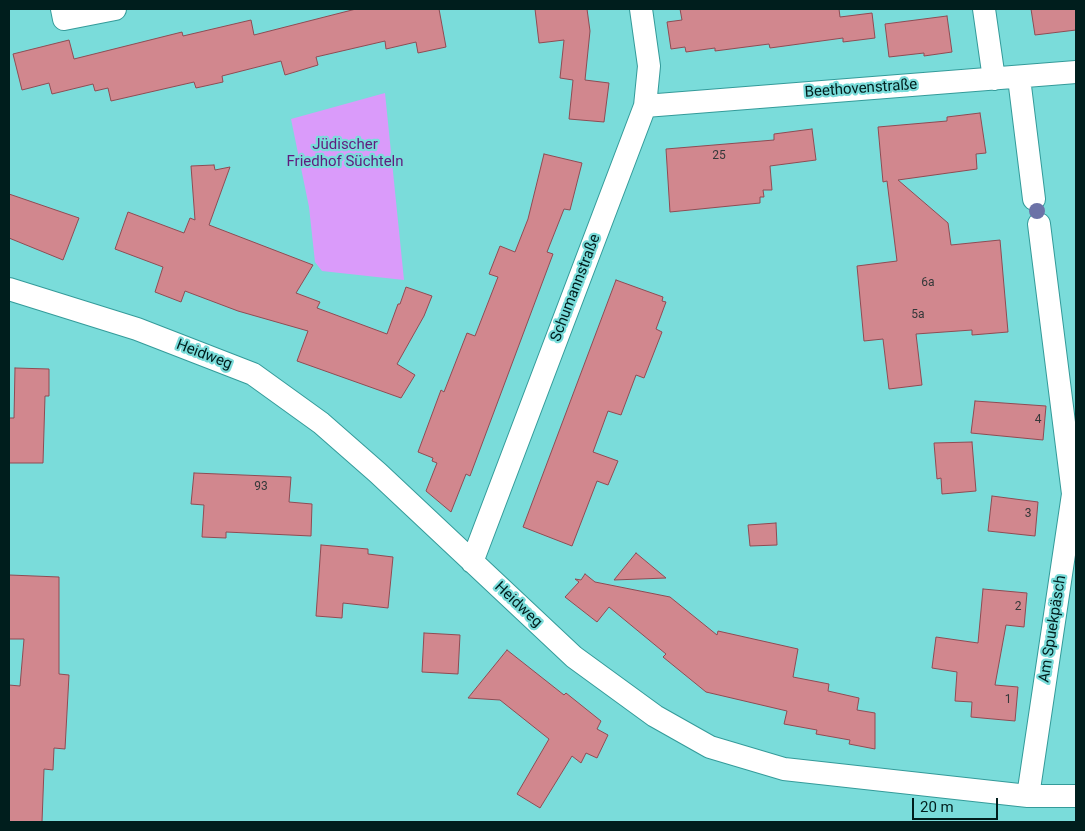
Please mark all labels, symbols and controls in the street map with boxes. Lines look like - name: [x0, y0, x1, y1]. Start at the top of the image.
- street label: Beethovenstraße: [804, 76, 918, 102]
- park label: Jüdischer Friedhof Süchteln: [286, 136, 404, 171]
- house number: 25: [712, 149, 726, 163]
- street label: Schumannstraße: [547, 232, 605, 344]
- house number: 6a: [921, 276, 935, 290]
- house number: 5a: [911, 308, 925, 322]
- street label: Heidweg: [174, 336, 234, 374]
- house number: 4: [1035, 413, 1041, 427]
- house number: 93: [254, 480, 268, 494]
- house number: 3: [1025, 507, 1031, 521]
- street label: Am Spuekpäsch: [1036, 574, 1070, 684]
- street label: Heidweg: [491, 578, 545, 632]
- house number: 2: [1015, 600, 1021, 614]
- house number: 1: [1005, 693, 1011, 707]
- scale bar: [915, 788, 1001, 820]
- text: 20 m: [920, 798, 954, 816]

